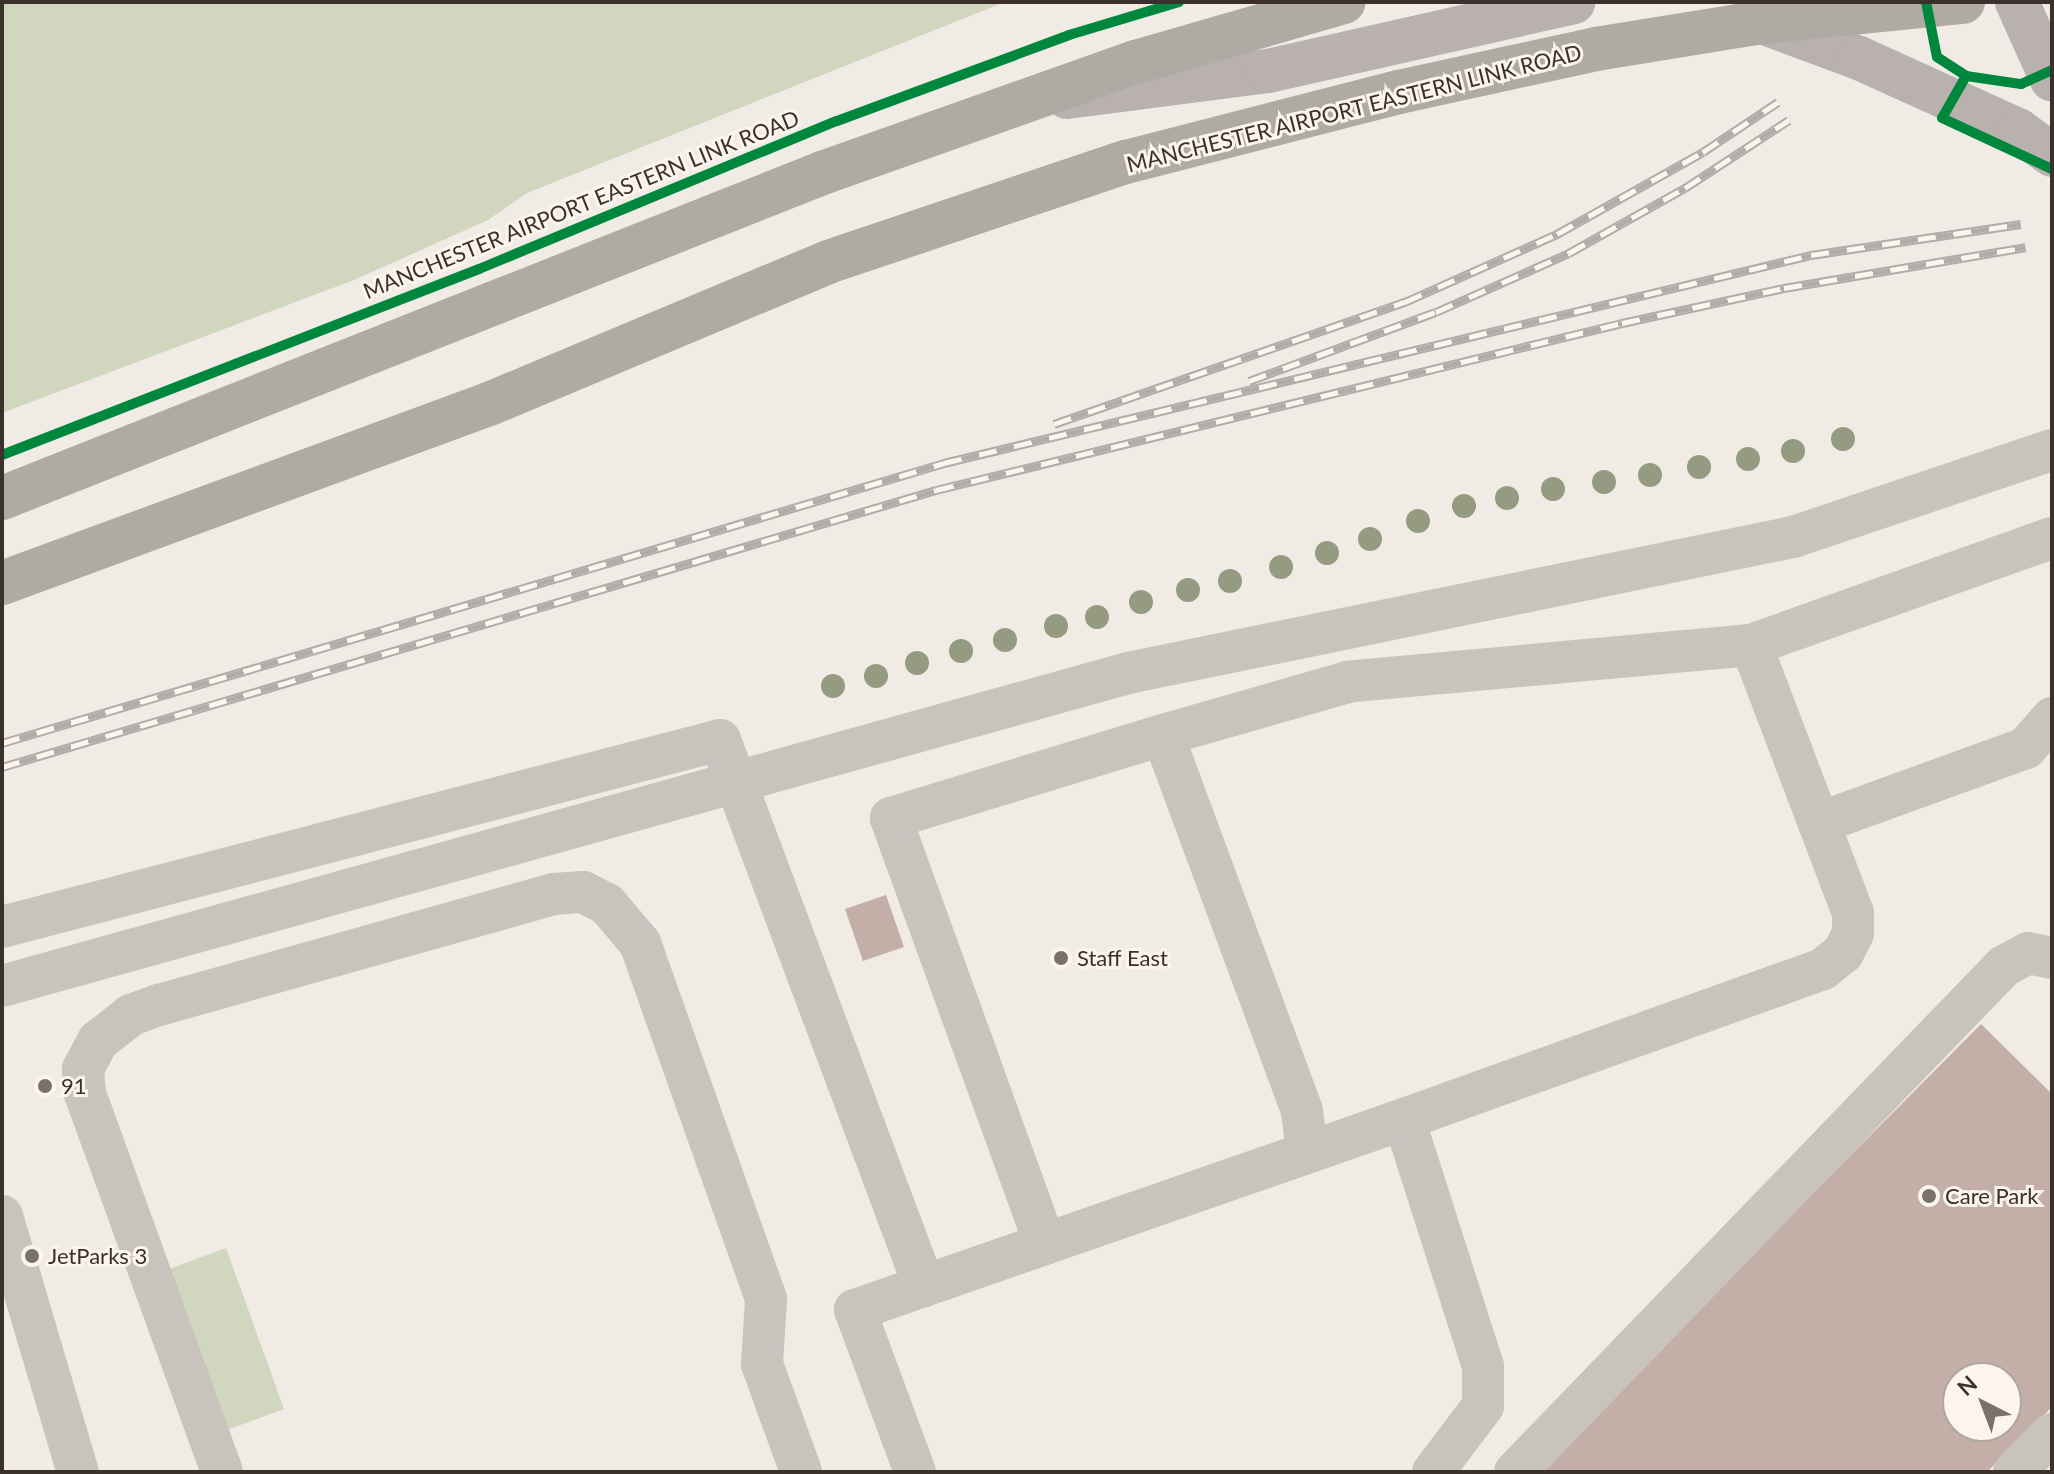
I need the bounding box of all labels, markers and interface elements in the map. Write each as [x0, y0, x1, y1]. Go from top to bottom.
street label: MANCHESTER AIRPORT EASTERN LINK ROAD [1123, 38, 1585, 178]
street label: MANCHESTER AIRPORT EASTERN LINK ROAD [359, 104, 803, 304]
place label: Staff East [1077, 945, 1168, 971]
marker: Staff East [1052, 949, 1070, 967]
place label: 91 [61, 1073, 87, 1099]
marker: 91 [36, 1077, 54, 1095]
place label: Care Park [1945, 1183, 2038, 1209]
marker: Care Park [1920, 1187, 1938, 1205]
place label: JetParks 3 [48, 1243, 147, 1269]
marker: JetParks 3 [23, 1247, 41, 1265]
north arrow [1942, 1362, 2022, 1442]
text: N [1952, 1370, 1982, 1401]

